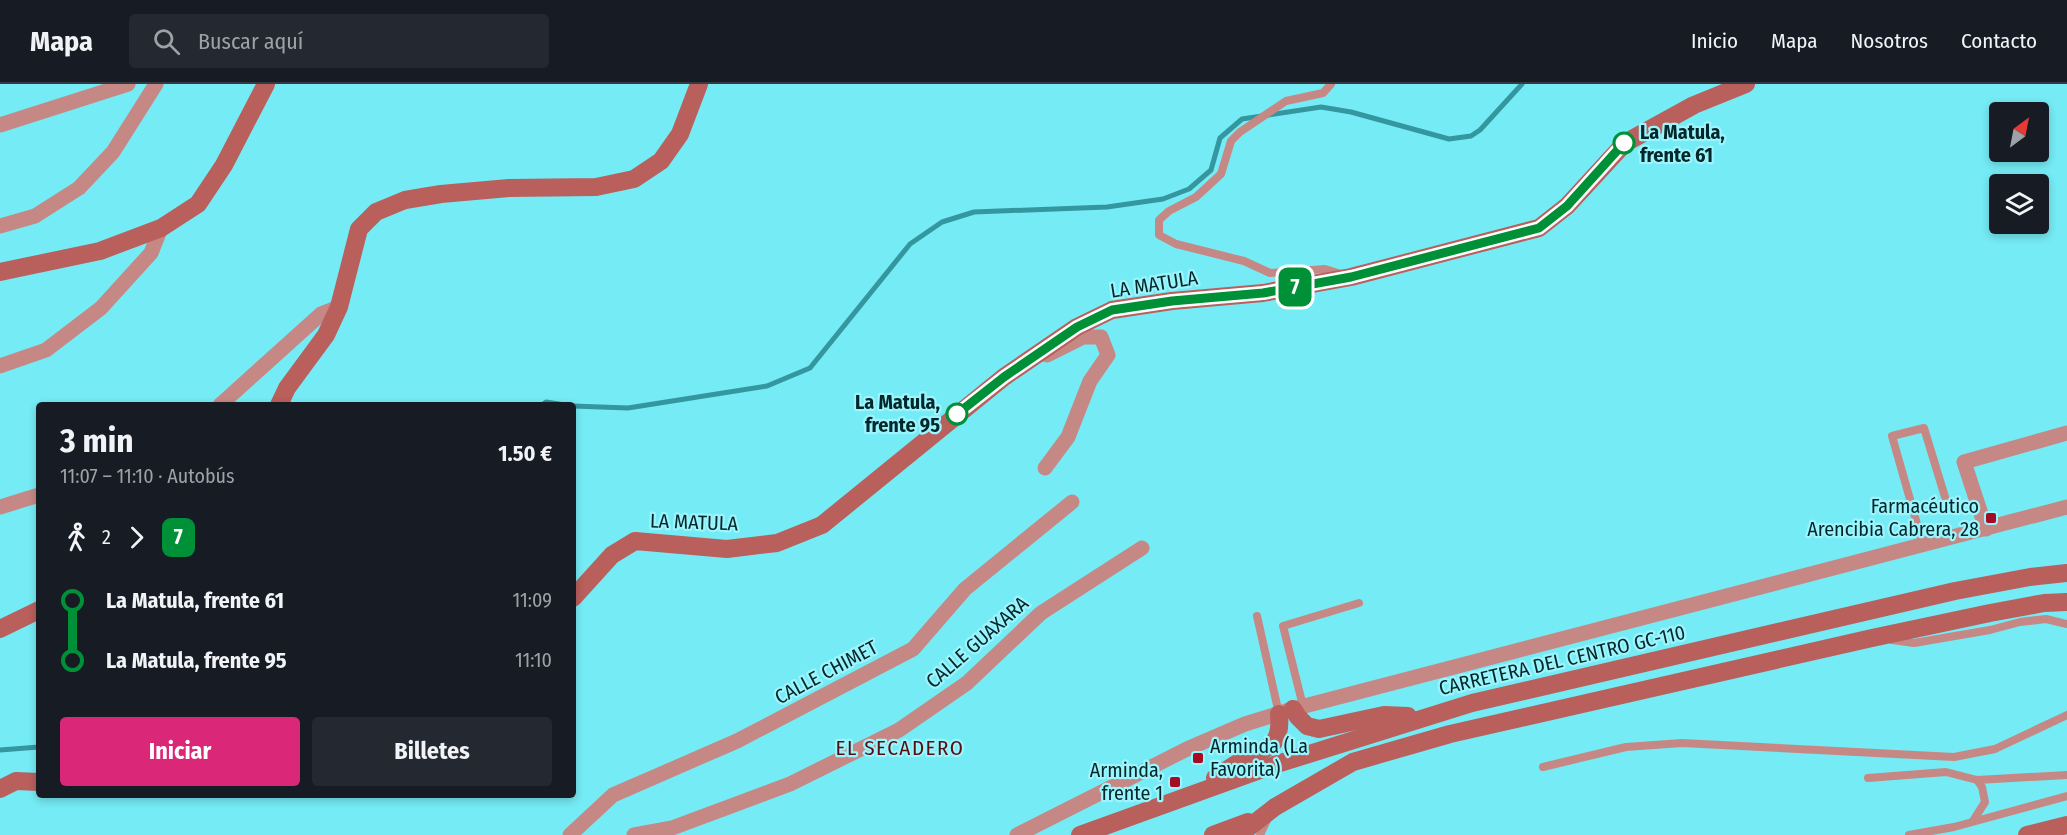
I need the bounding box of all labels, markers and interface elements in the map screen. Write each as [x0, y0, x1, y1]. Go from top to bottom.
search box [129, 14, 549, 68]
text: Mapa [30, 25, 93, 58]
icon: search [150, 25, 183, 58]
text: Buscar aquí [198, 28, 303, 55]
text: Inicio [1691, 28, 1738, 54]
text: Mapa [1771, 28, 1818, 54]
text: Nosotros [1851, 28, 1928, 54]
text: Contacto [1961, 28, 2037, 54]
north arrow [1989, 102, 2049, 162]
map controls [1989, 102, 2049, 234]
place label: La Matula, frente 61 [1640, 120, 1725, 167]
marker: La Matula, frente 61 [1613, 132, 1635, 154]
button: layers [1989, 174, 2049, 234]
street label: LA MATULA [1109, 265, 1200, 303]
line badge: 7 [1276, 268, 1314, 306]
text: 7 [1291, 274, 1299, 300]
place label: La Matula, frente 95 [855, 390, 940, 437]
marker: La Matula, frente 95 [946, 403, 968, 425]
text: 3 min [60, 421, 134, 461]
text: 1.50 € [498, 440, 552, 467]
text: 11:07 – 11:10 · Autobús [60, 464, 235, 488]
place label: Farmacéutico Arencibia Cabrera, 28 [1807, 494, 1979, 541]
street label: LA MATULA [649, 508, 739, 536]
marker: Farmacéutico Arencibia Cabrera, 28 [1984, 511, 1998, 525]
icon: walk [60, 521, 93, 554]
icon: forward [120, 521, 153, 554]
text: 7 [174, 524, 183, 550]
text: 2 [102, 525, 111, 549]
text: La Matula, frente 61 [106, 587, 284, 614]
text: 11:09 [512, 588, 552, 612]
street label: CALLE GUAXARA [921, 591, 1033, 693]
street label: CARRETERA DEL CENTRO GC-110 [1436, 620, 1688, 700]
street label: CALLE CHIMET [771, 635, 882, 709]
text: La Matula, frente 95 [106, 647, 287, 674]
text: 11:10 [515, 648, 552, 672]
button: Iniciar [60, 717, 300, 786]
button: Billetes [312, 717, 552, 786]
place label: Arminda (La Favorita) [1210, 734, 1308, 781]
district label: EL SECADERO [836, 735, 964, 761]
marker: Arminda (La Favorita) [1191, 751, 1205, 765]
place label: Arminda, frente 1 [1090, 758, 1163, 805]
marker: Arminda, frente 1 [1168, 775, 1182, 789]

